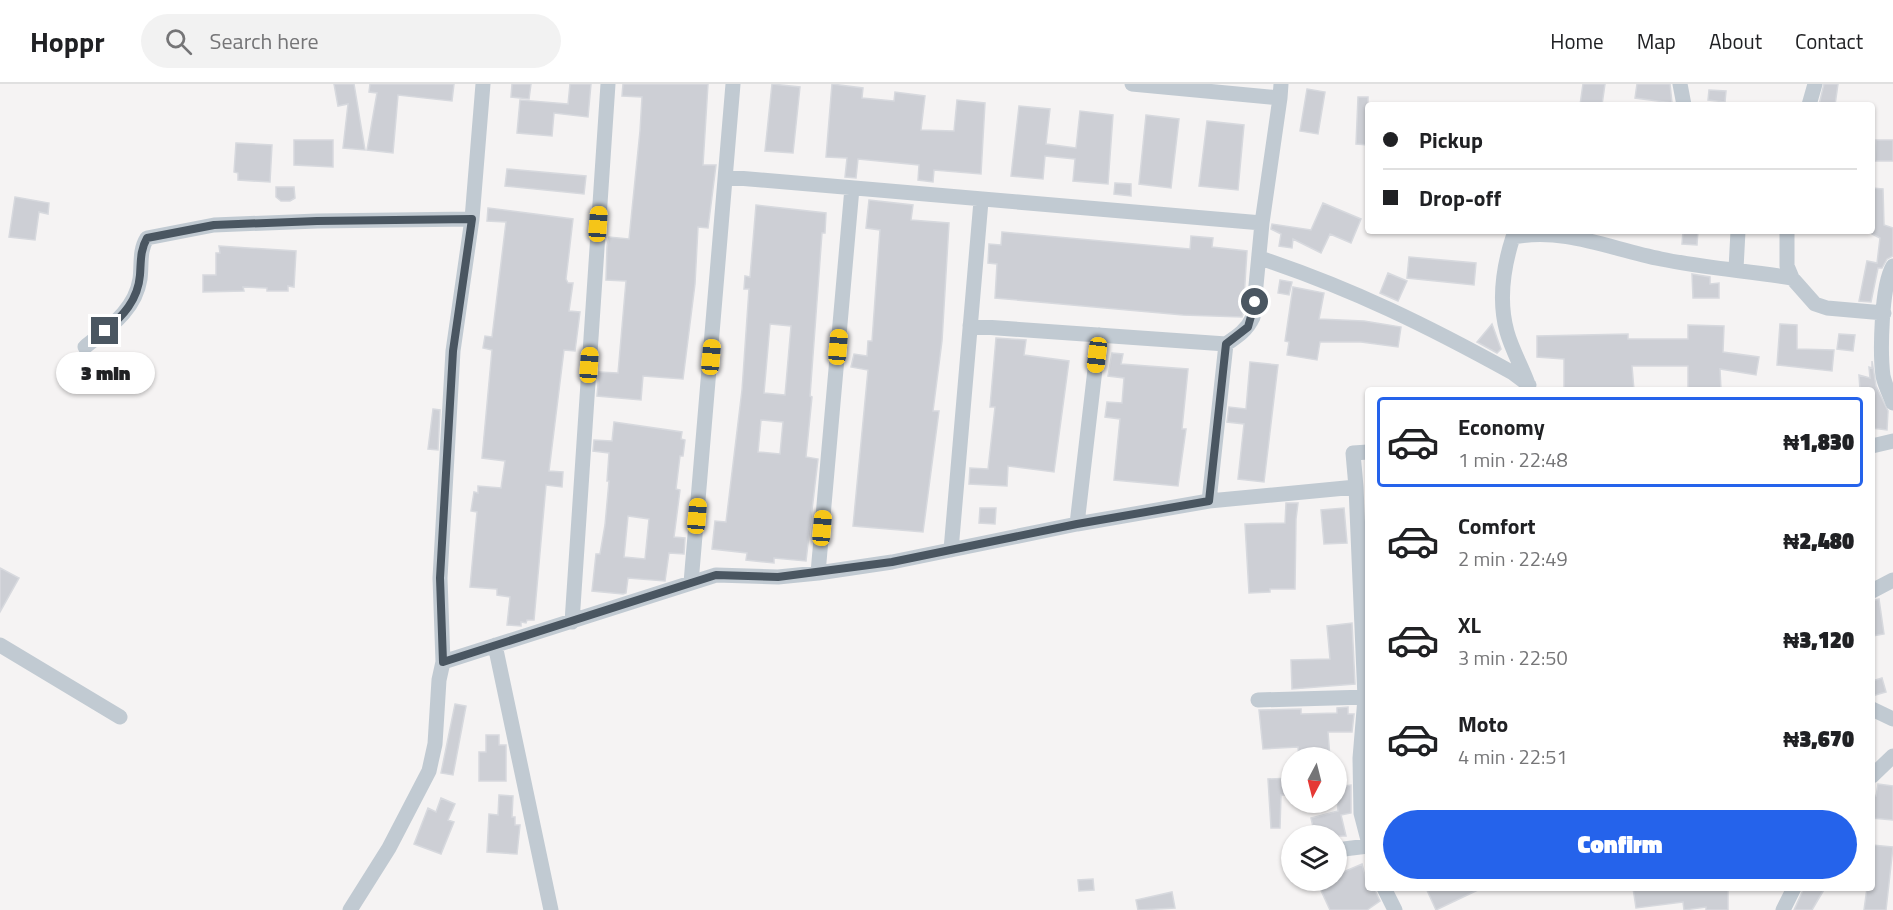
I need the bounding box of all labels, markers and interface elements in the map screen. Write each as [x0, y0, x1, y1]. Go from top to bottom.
search box [141, 14, 561, 68]
text: Hoppr [30, 20, 105, 63]
text: Search here [210, 24, 319, 58]
icon: search [162, 25, 195, 58]
text: Home [1550, 25, 1604, 57]
text: Map [1637, 25, 1676, 57]
text: About [1709, 25, 1762, 57]
text: Contact [1795, 25, 1863, 57]
text: Pickup [1419, 123, 1483, 157]
text: Drop-off [1419, 181, 1501, 215]
car [588, 205, 608, 243]
route start [1241, 288, 1268, 315]
route end [91, 317, 118, 344]
car [827, 328, 849, 366]
car [1086, 336, 1108, 374]
car [700, 338, 722, 376]
car [579, 346, 599, 384]
callout: 3 min [56, 352, 154, 394]
text: 3 min [81, 357, 130, 388]
text: Economy [1458, 410, 1545, 444]
icon: car [1386, 415, 1440, 469]
text: ₦1,830 [1783, 425, 1854, 459]
text: 1 min · 22:48 [1458, 444, 1568, 475]
car [686, 497, 708, 535]
car [811, 509, 833, 547]
text: Comfort [1458, 509, 1536, 543]
icon: car [1386, 514, 1440, 568]
text: ₦2,480 [1783, 524, 1854, 558]
text: 2 min · 22:49 [1458, 543, 1568, 574]
text: XL [1458, 608, 1481, 642]
icon: car [1386, 613, 1440, 667]
text: ₦3,120 [1783, 623, 1854, 657]
text: 3 min · 22:50 [1458, 642, 1568, 673]
text: Moto [1458, 707, 1508, 741]
icon: car [1386, 712, 1440, 766]
text: ₦3,670 [1783, 722, 1854, 756]
text: 4 min · 22:51 [1458, 741, 1568, 772]
north arrow [1281, 747, 1347, 813]
map controls [1281, 747, 1347, 891]
button: Confirm [1383, 810, 1857, 879]
button: layers [1281, 825, 1347, 891]

